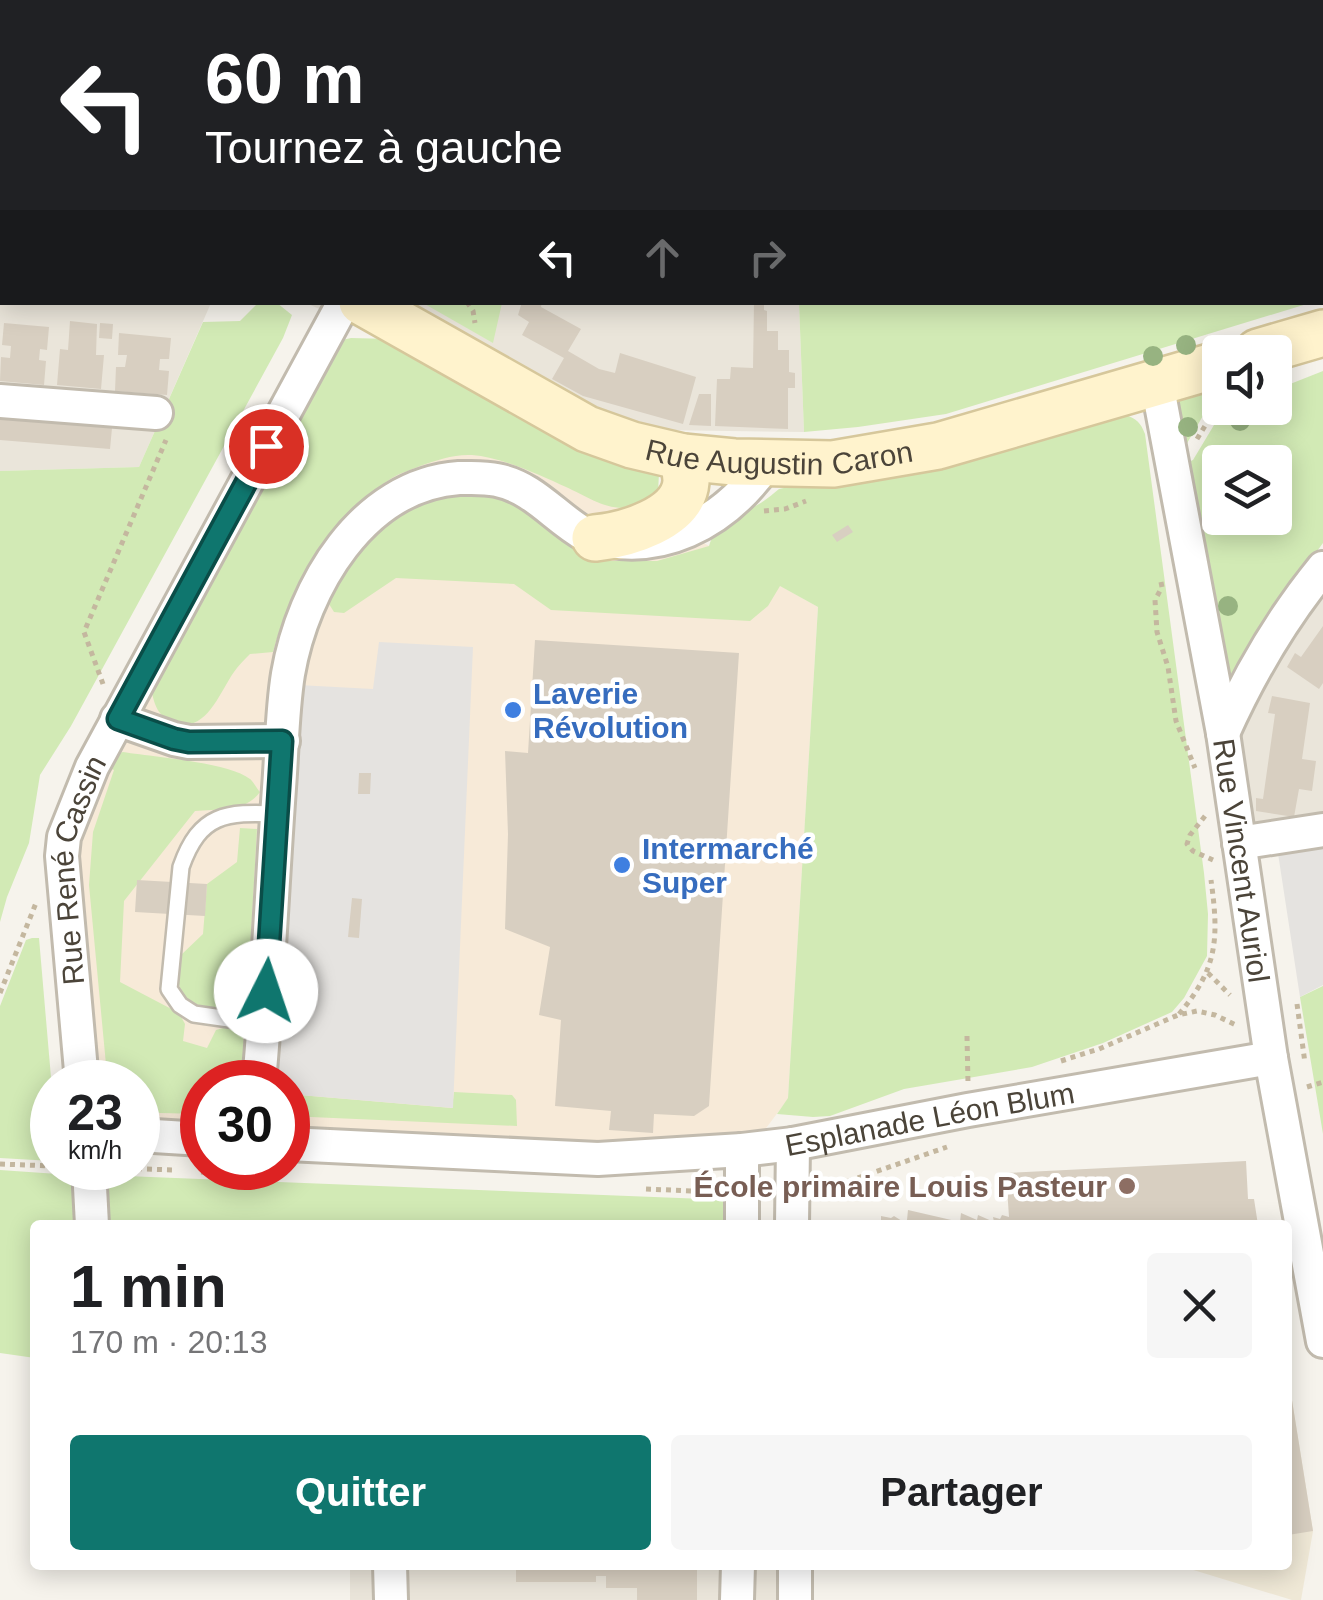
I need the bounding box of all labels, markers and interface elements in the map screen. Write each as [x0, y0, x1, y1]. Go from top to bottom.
icon: left [40, 40, 170, 170]
text: 60 m [205, 40, 365, 118]
text: Tournez à gauche [205, 122, 563, 173]
icon: left [530, 230, 585, 285]
icon: ahead [635, 230, 690, 285]
icon: right [740, 230, 795, 285]
map controls [1202, 335, 1292, 535]
button: sound [1202, 335, 1292, 425]
pin [224, 404, 309, 489]
icon: arrive [239, 419, 294, 474]
street label: Rue Augustin Caron [642, 432, 915, 480]
button: layers [1202, 445, 1292, 535]
place label: Laverie Révolution [533, 677, 688, 744]
marker: Laverie Révolution [502, 699, 524, 721]
street label: Rue Vincent Auriol [1208, 736, 1276, 985]
street label: Rue René Cassin [45, 749, 112, 986]
place label: Intermarché Super [642, 832, 814, 899]
marker: Intermarché Super [611, 854, 633, 876]
position arrow [214, 939, 318, 1043]
speed limit sign: 30 [180, 1060, 310, 1190]
street label: Esplanade Léon Blum [782, 1076, 1077, 1162]
text: 23 [67, 1085, 123, 1141]
text: km/h [68, 1136, 122, 1164]
place label: École primaire Louis Pasteur [694, 1170, 1107, 1203]
marker: École primaire Louis Pasteur [1116, 1175, 1138, 1197]
text: 1 min [70, 1253, 227, 1320]
button: close [1147, 1253, 1252, 1358]
text: 170 m · 20:13 [70, 1324, 267, 1360]
button: Quitter [70, 1435, 651, 1550]
button: Partager [671, 1435, 1252, 1550]

